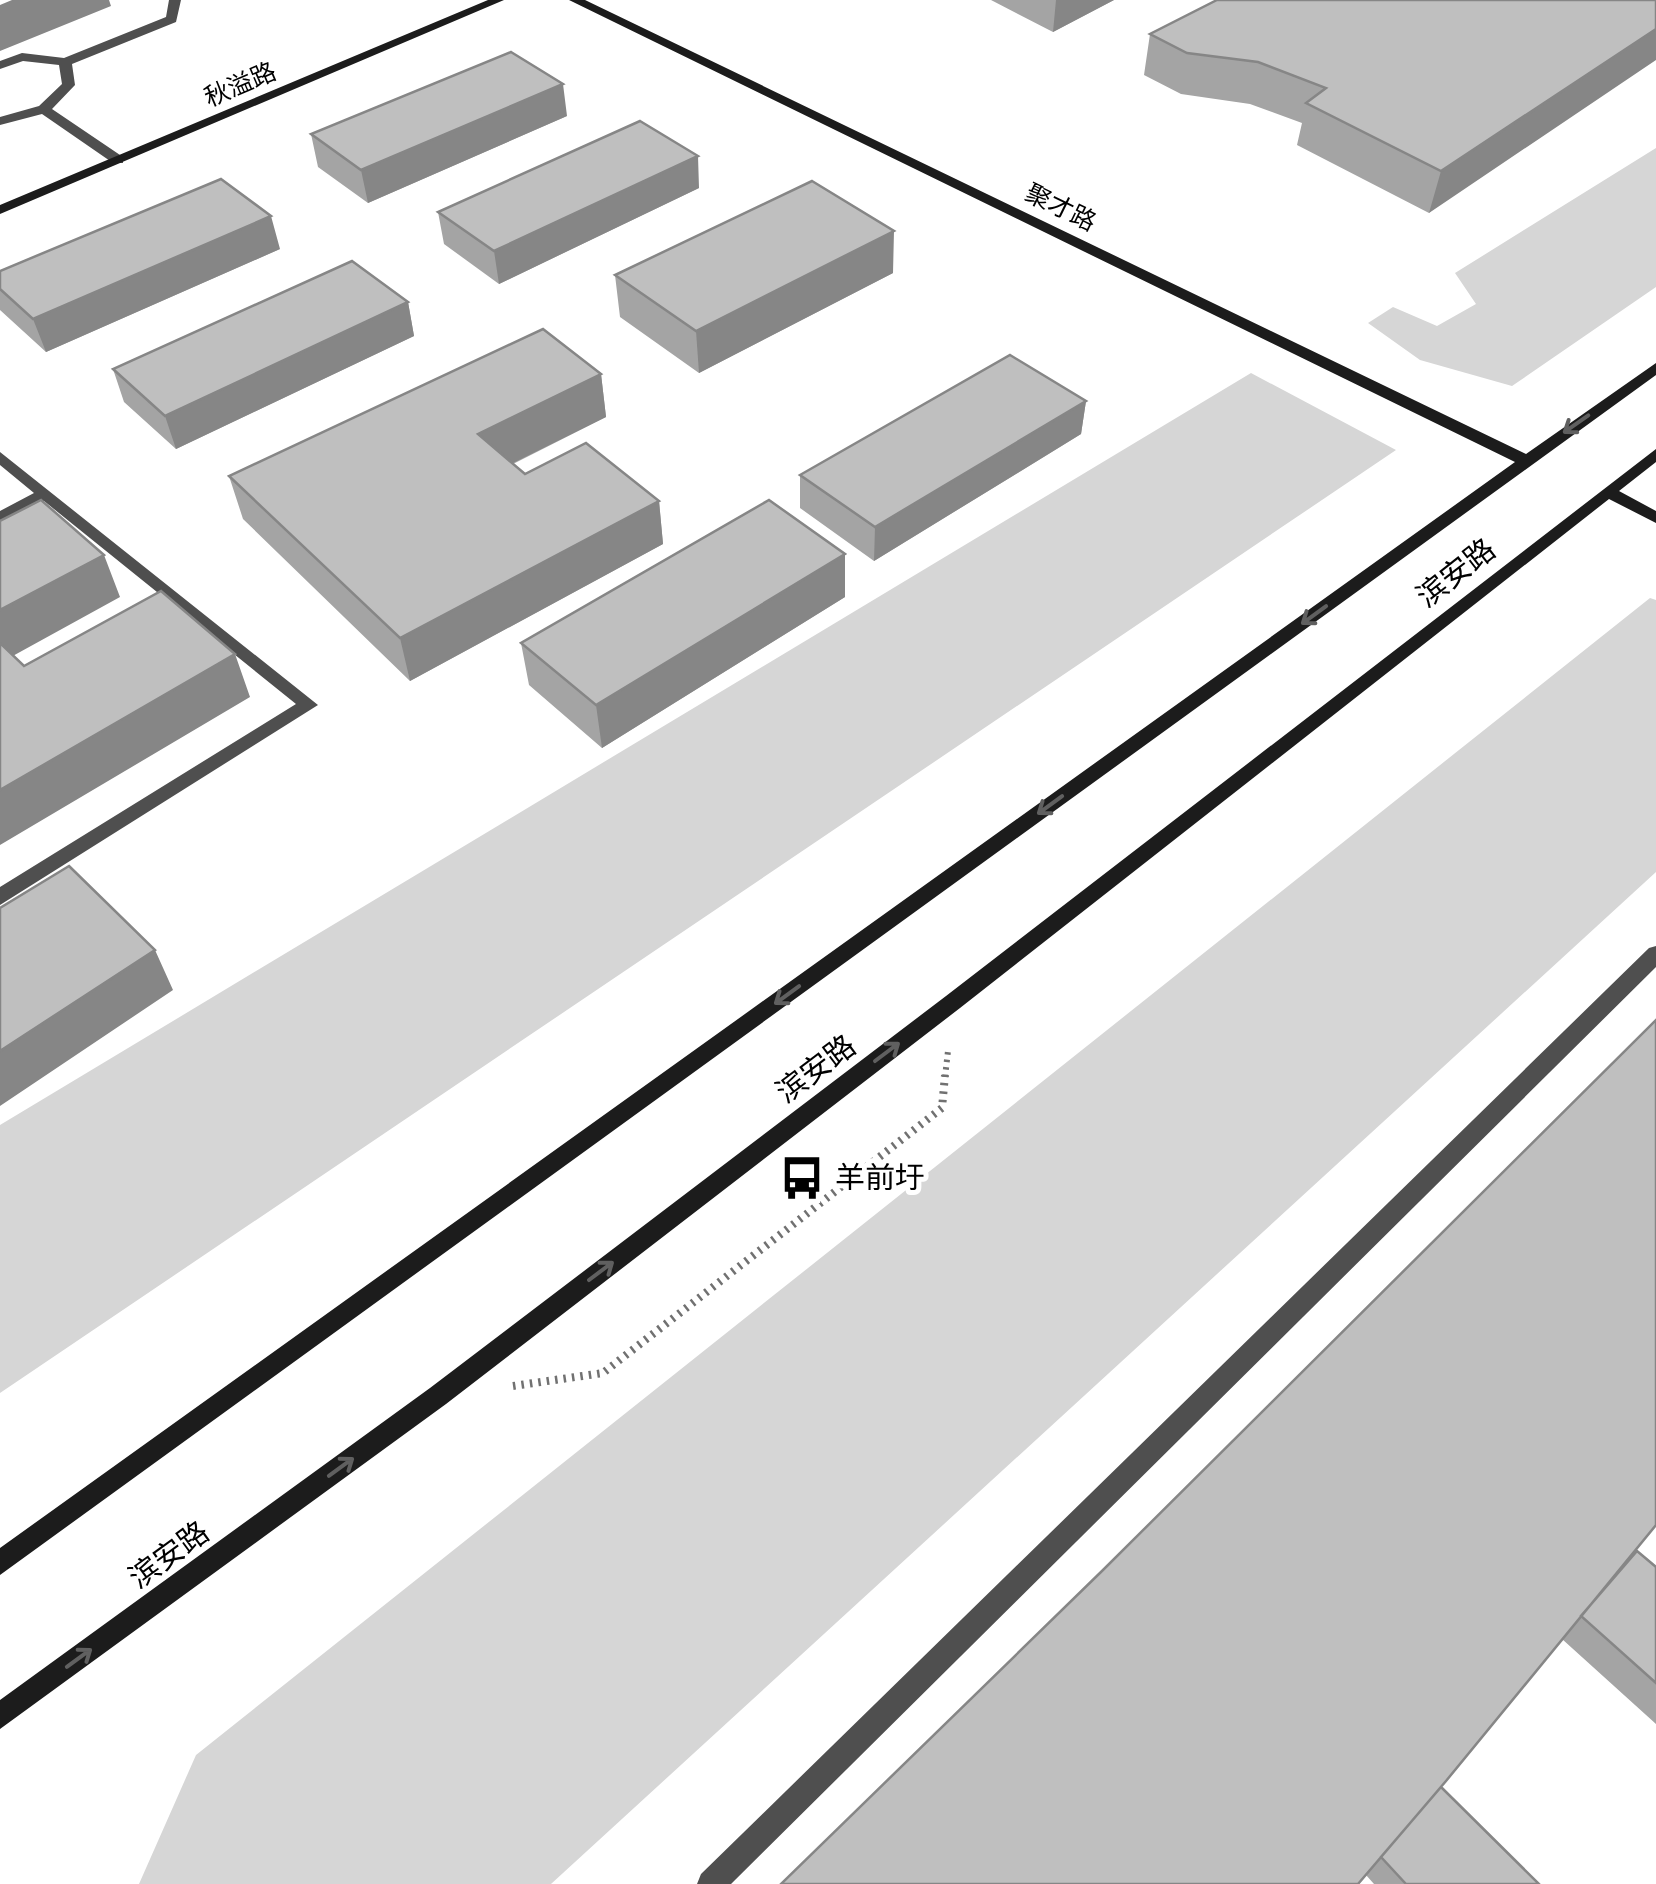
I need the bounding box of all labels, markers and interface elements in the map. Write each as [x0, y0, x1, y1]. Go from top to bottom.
street label: 秋溢路 [200, 56, 280, 112]
street label: 聚才路 [1021, 177, 1101, 237]
one-way arrow [1563, 413, 1591, 434]
street label: 滨安路 [1409, 531, 1502, 614]
one-way arrow [1301, 604, 1328, 625]
one-way arrow [1037, 795, 1064, 816]
one-way arrow [773, 985, 801, 1006]
street label: 滨安路 [769, 1028, 862, 1110]
one-way arrow [873, 1042, 900, 1063]
bus stop icon: 羊前圩 [778, 1154, 826, 1202]
place label: 羊前圩 [835, 1160, 925, 1195]
one-way arrow [587, 1261, 614, 1282]
one-way arrow [327, 1456, 355, 1477]
street label: 滨安路 [122, 1514, 215, 1595]
one-way arrow [65, 1648, 92, 1669]

